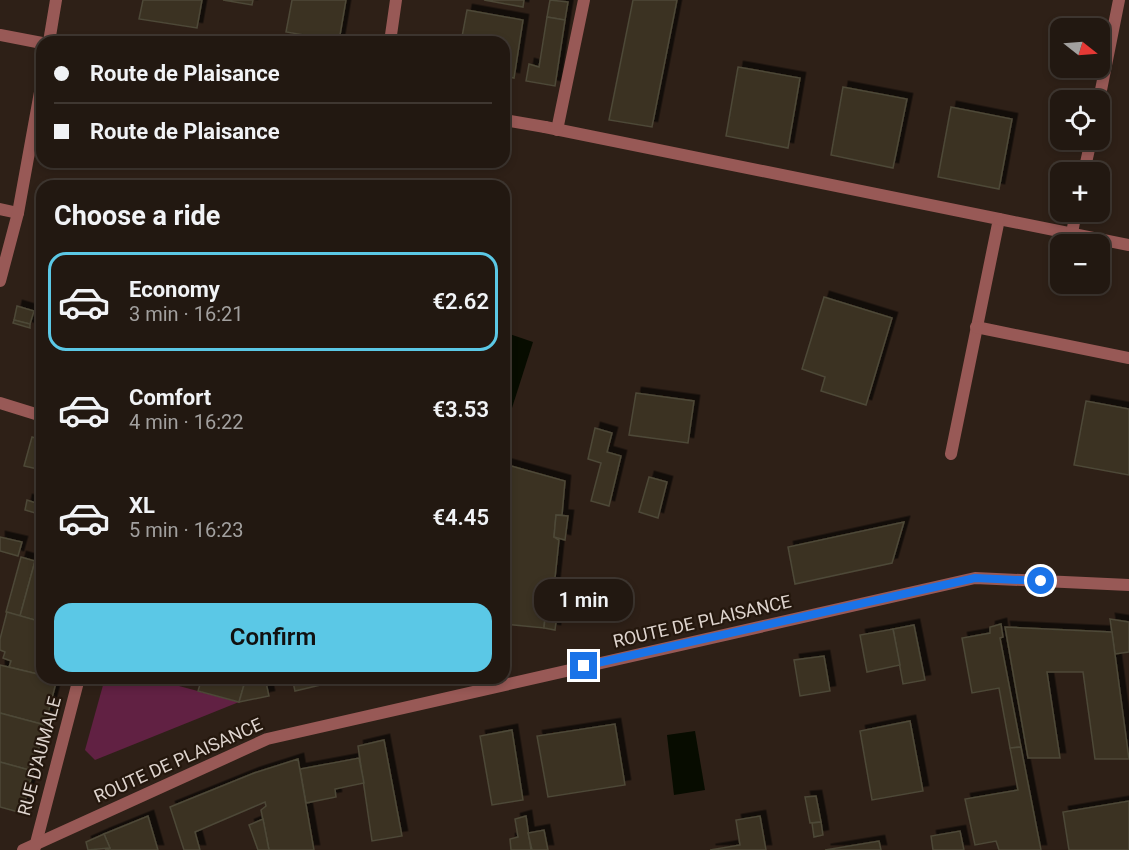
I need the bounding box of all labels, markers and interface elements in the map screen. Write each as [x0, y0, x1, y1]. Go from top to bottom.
north arrow [1050, 18, 1110, 78]
map controls [1050, 18, 1110, 294]
text: Route de Plaisance [90, 61, 280, 86]
button: locate [1050, 90, 1110, 150]
text: Route de Plaisance [90, 119, 280, 144]
button: + [1050, 162, 1110, 222]
text: Choose a ride [54, 200, 220, 232]
button: − [1050, 234, 1110, 294]
icon: car [57, 275, 111, 329]
text: Economy [129, 277, 220, 302]
text: €2.62 [432, 289, 489, 314]
text: 3 min · 16:21 [129, 302, 244, 326]
icon: car [57, 383, 111, 437]
text: Comfort [129, 385, 211, 410]
text: €3.53 [432, 397, 489, 422]
text: 4 min · 16:22 [129, 410, 244, 434]
icon: car [57, 491, 111, 545]
text: XL [129, 493, 155, 518]
text: €4.45 [432, 505, 489, 530]
text: 5 min · 16:23 [129, 518, 244, 542]
route start [1027, 567, 1054, 594]
callout: 1 min [534, 579, 634, 621]
text: 1 min [558, 588, 609, 612]
street label: ROUTE DE PLAISANCE [611, 590, 793, 652]
button: Confirm [54, 603, 492, 672]
route end [570, 652, 597, 679]
street label: RUE D'AUMALE [13, 694, 65, 818]
street label: ROUTE DE PLAISANCE [91, 713, 265, 807]

